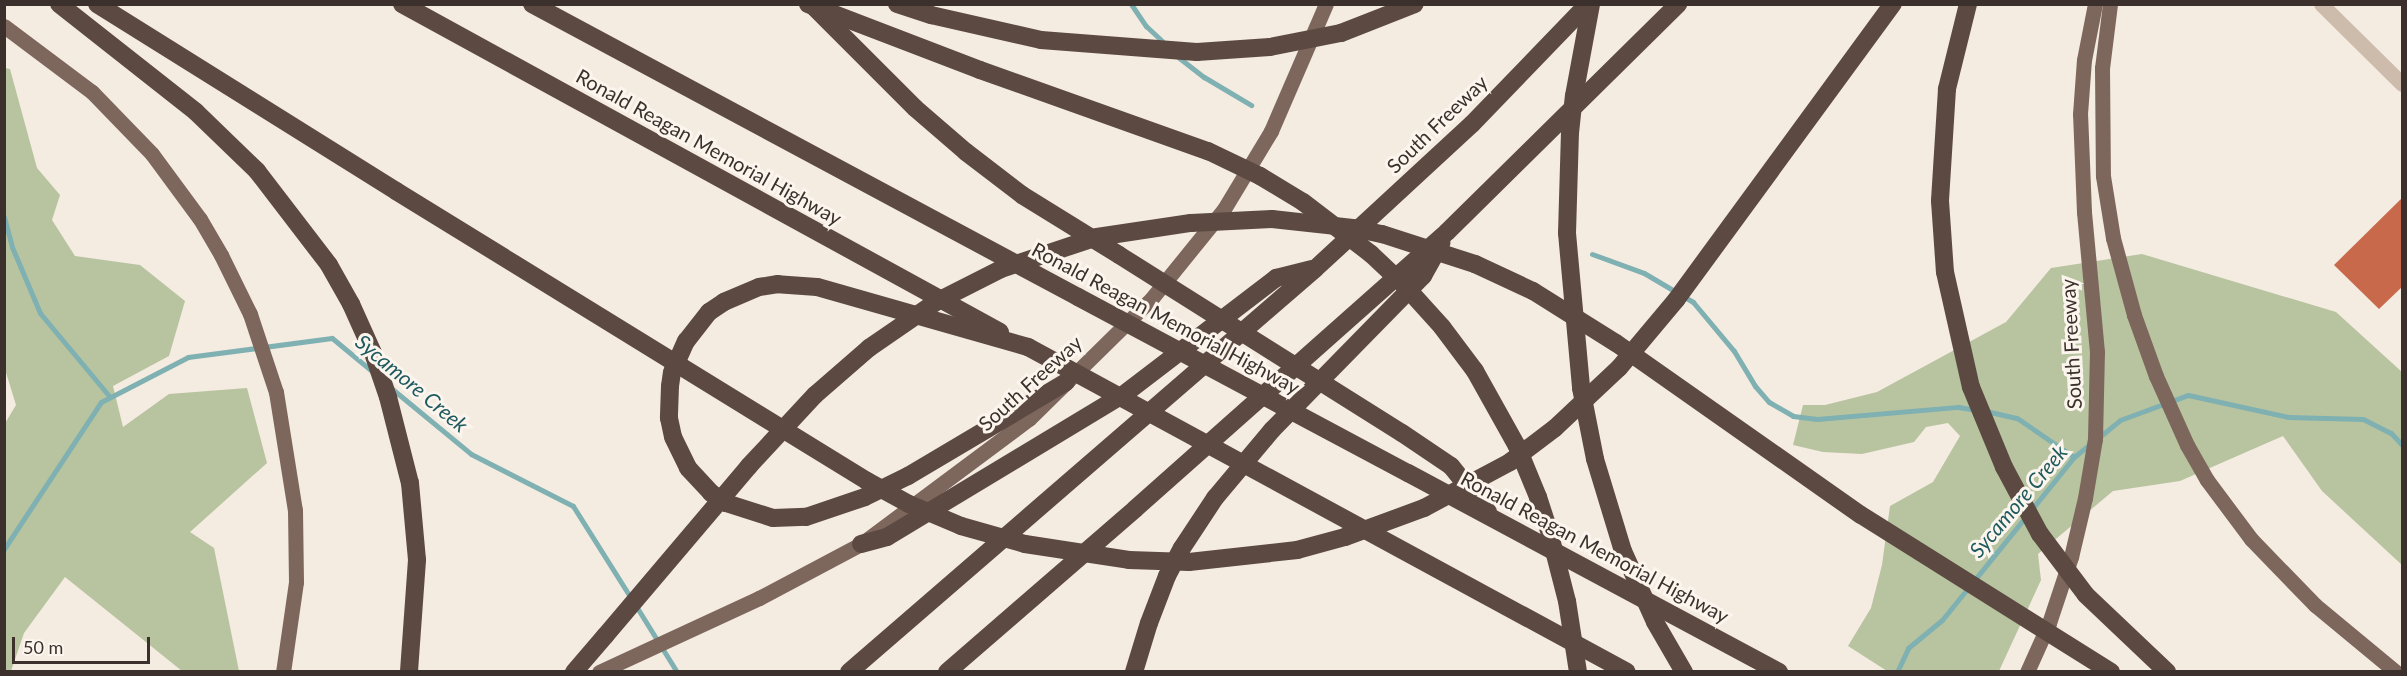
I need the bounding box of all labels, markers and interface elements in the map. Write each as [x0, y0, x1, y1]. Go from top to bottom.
street label: Ronald Reagan Memorial Highway [572, 64, 846, 230]
street label: South Freeway [1382, 70, 1492, 178]
street label: Ronald Reagan Memorial Highway [1028, 237, 1304, 399]
street label: South Freeway [2056, 278, 2086, 410]
water label: Sycamore Creek [351, 329, 473, 437]
street label: South Freeway [973, 330, 1087, 436]
water label: Sycamore Creek [1964, 440, 2072, 562]
street label: Ronald Reagan Memorial Highway [1457, 466, 1733, 628]
scale bar [15, 625, 153, 663]
text: 50 m [23, 636, 63, 658]

